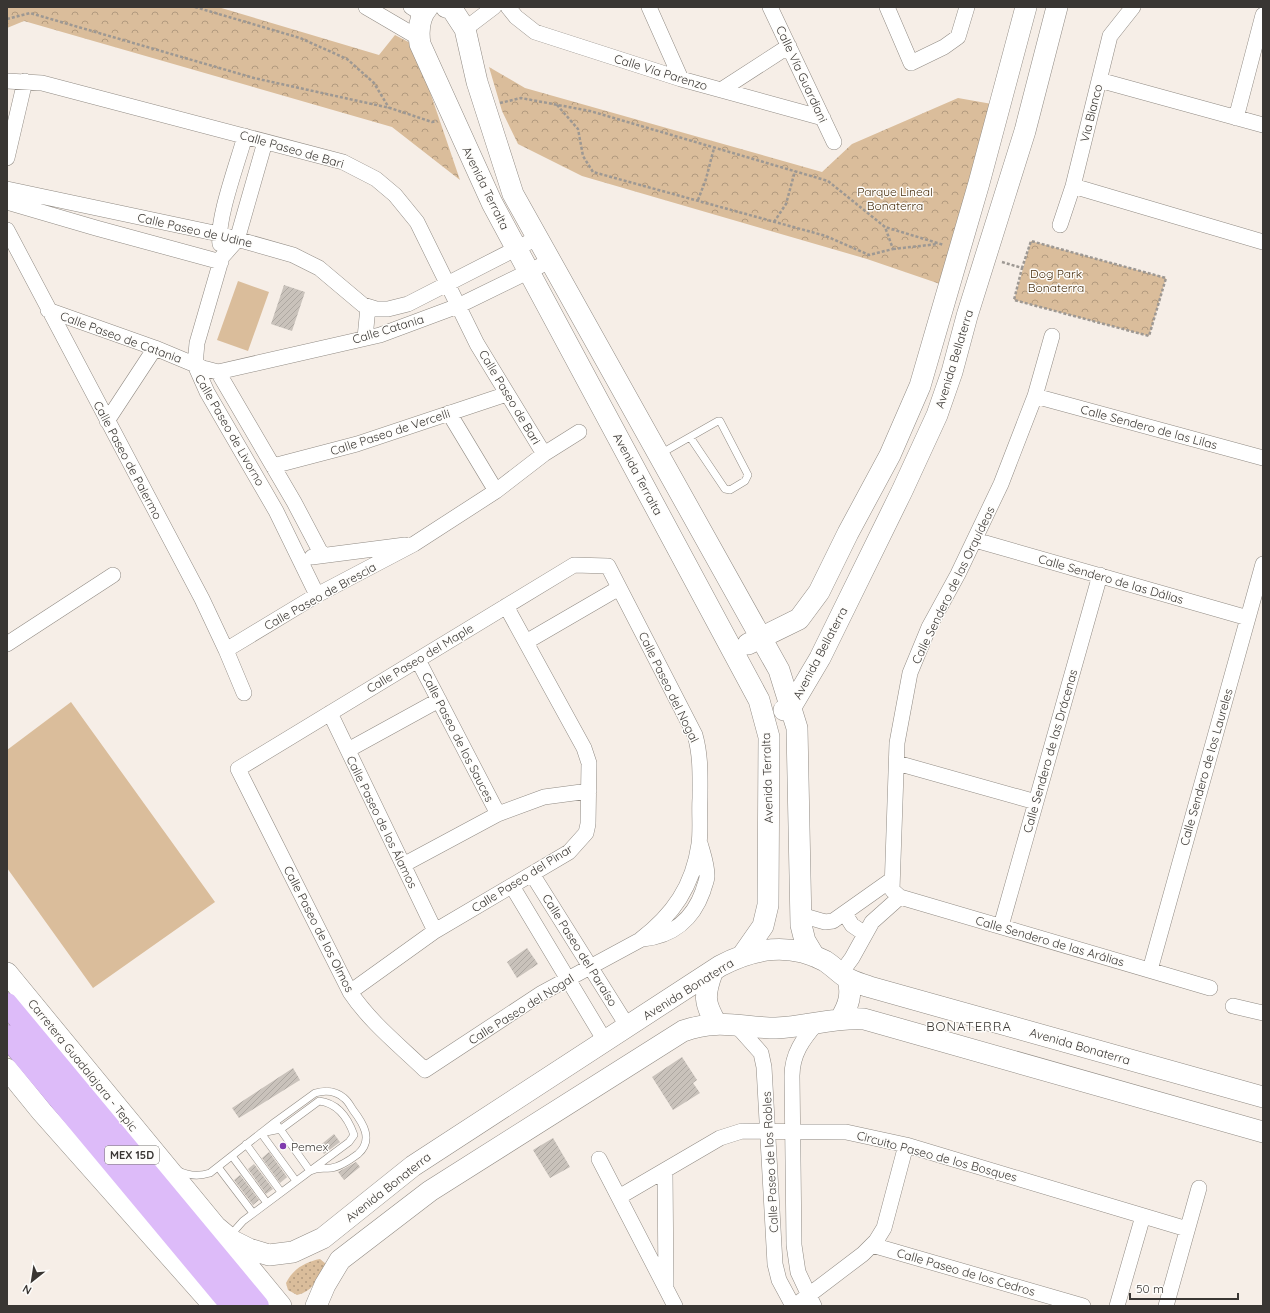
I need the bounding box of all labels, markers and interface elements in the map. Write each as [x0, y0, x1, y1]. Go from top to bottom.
street label: Calle Vía Guardiani [773, 23, 831, 125]
street label: Calle Vía Parenzo [612, 51, 710, 93]
street label: Via Bianco [1077, 82, 1105, 144]
street label: Calle Paseo de Bari [238, 127, 346, 171]
street label: Avenida Terralta [459, 144, 513, 232]
park label: Parque Lineal Bonaterra [857, 184, 933, 213]
street label: Calle Paseo de Udine [136, 209, 254, 251]
park label: Dog Park Bonaterra [1028, 266, 1084, 295]
street label: Calle Paseo de Catania [58, 308, 184, 366]
street label: Avenida Bellaterra [932, 308, 976, 410]
street label: Calle Catania [351, 311, 425, 347]
street label: Calle Paseo de Bari [476, 347, 544, 447]
street label: Calle Paseo de Livorno [192, 371, 268, 489]
street label: Calle Paseo de Palermo [90, 398, 166, 522]
street label: Calle Sendero de las Lilas [1079, 402, 1219, 453]
street label: Calle Paseo de Vercelli [328, 406, 452, 458]
street label: Avenida Terralta [610, 430, 666, 518]
street label: Calle Sendero de las Orquídeas [908, 503, 998, 666]
street label: Calle Sendero de las Dálias [1037, 551, 1186, 607]
street label: Calle Paseo de Brescia [261, 559, 379, 633]
street label: Avenida Bellaterra [789, 604, 851, 702]
street label: Calle Paseo del Maple [364, 620, 476, 696]
street label: Calle Paseo del Nogal [636, 629, 702, 745]
street label: Calle Sendero de las Drácenas [1019, 667, 1081, 835]
street label: Calle Paseo de los Sauces [419, 670, 497, 805]
street label: Calle Sendero de los Laureles [1176, 686, 1236, 847]
street label: Avenida Terralta [758, 732, 776, 824]
street label: Calle Paseo de los Álamos [343, 753, 421, 891]
street label: Calle Paseo del Pinar [469, 841, 576, 915]
street label: Calle Paseo de los Olmos [281, 863, 358, 995]
street label: Calle Paseo del Paraíso [539, 891, 621, 1009]
street label: Calle Sendero de las Arálias [974, 913, 1126, 970]
street label: Avenida Bonaterra [640, 955, 736, 1023]
street label: Calle Paseo del Nogal [466, 970, 576, 1048]
street label: Carretera Guadalajara - Tepic [25, 996, 141, 1134]
district label: BONATERRA [926, 1018, 1012, 1034]
street label: Avenida Bonaterra [1028, 1024, 1132, 1068]
street label: Calle Paseo de los Robles [759, 1091, 781, 1233]
street label: Circuito Paseo de los Bosques [855, 1127, 1019, 1185]
place label: Pemex [291, 1139, 328, 1154]
marker: Pemex [278, 1141, 288, 1151]
road number: MEX 15D [105, 1146, 159, 1164]
street label: Avenida Bonaterra [342, 1149, 434, 1225]
street label: Calle Paseo de los Cedros [895, 1245, 1037, 1299]
north arrow [12, 1261, 52, 1301]
scale bar [1130, 1275, 1238, 1301]
text: 50 m [1136, 1281, 1164, 1296]
text: N [20, 1282, 34, 1298]

